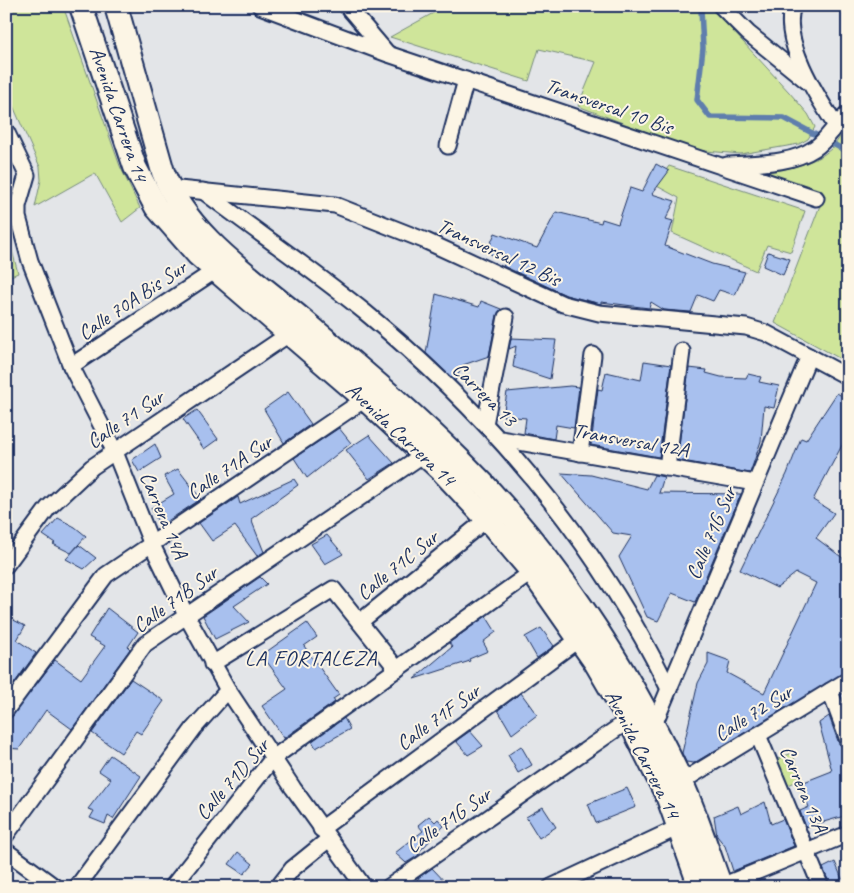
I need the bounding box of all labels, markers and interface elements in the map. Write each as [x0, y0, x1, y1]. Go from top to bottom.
street label: Avenida Carrera 14 [84, 43, 155, 187]
street label: Transversal 10 Bis [542, 72, 678, 141]
street label: Transversal 12 Bis [433, 212, 566, 293]
street label: Calle 70A Bis Sur [73, 253, 192, 346]
street label: Carrera 13 [447, 356, 524, 433]
street label: Avenida Carrera 14 [341, 377, 463, 493]
street label: Calle 71 Sur [82, 382, 170, 454]
street label: Transversal 12A [571, 417, 692, 463]
street label: Calle 71A Sur [181, 428, 279, 505]
street label: Carrera 14A [134, 468, 194, 564]
street label: Calle 71G Sur [680, 481, 743, 583]
street label: Calle 71C Sur [351, 523, 445, 606]
street label: Calle 71B Sur [127, 558, 224, 638]
district label: LA FORTALEZA [245, 644, 377, 672]
street label: Calle 71F Sur [391, 677, 487, 756]
street label: Calle 72 Sur [709, 678, 799, 747]
street label: Avenida Carrera 14 [599, 685, 688, 825]
street label: Calle 71D Sur [189, 731, 276, 825]
street label: Carrera 13A [774, 742, 834, 838]
street label: Calle 71G Sur [400, 780, 498, 859]

